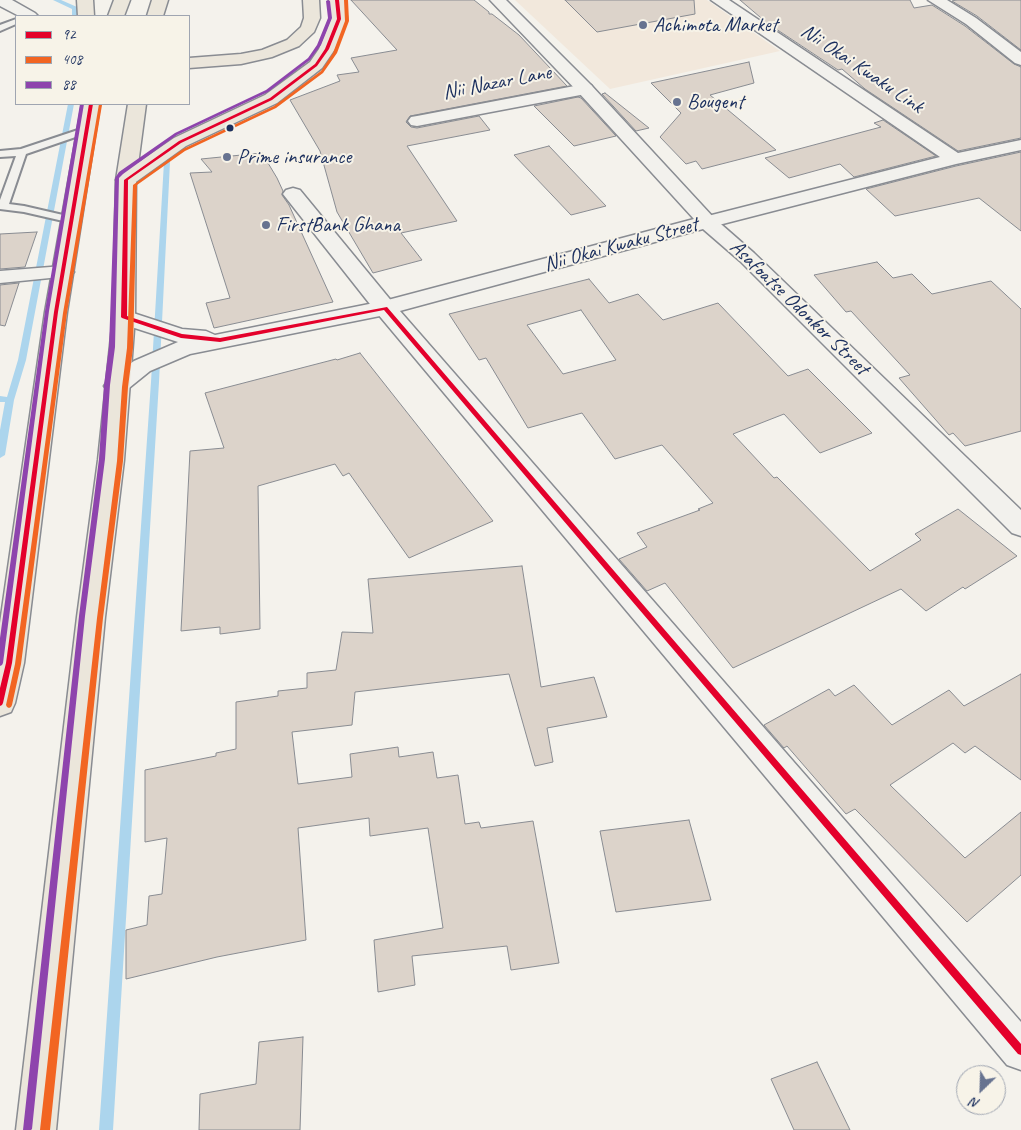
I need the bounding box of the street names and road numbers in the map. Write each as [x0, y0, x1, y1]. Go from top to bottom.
street label: Nii Okai Kwaku Link [796, 19, 928, 119]
street label: Nii Nazar Lane [441, 60, 553, 106]
street label: Nii Okai Kwaku Street [541, 212, 701, 278]
street label: Asafoatse Odonkor Street [724, 235, 874, 381]

